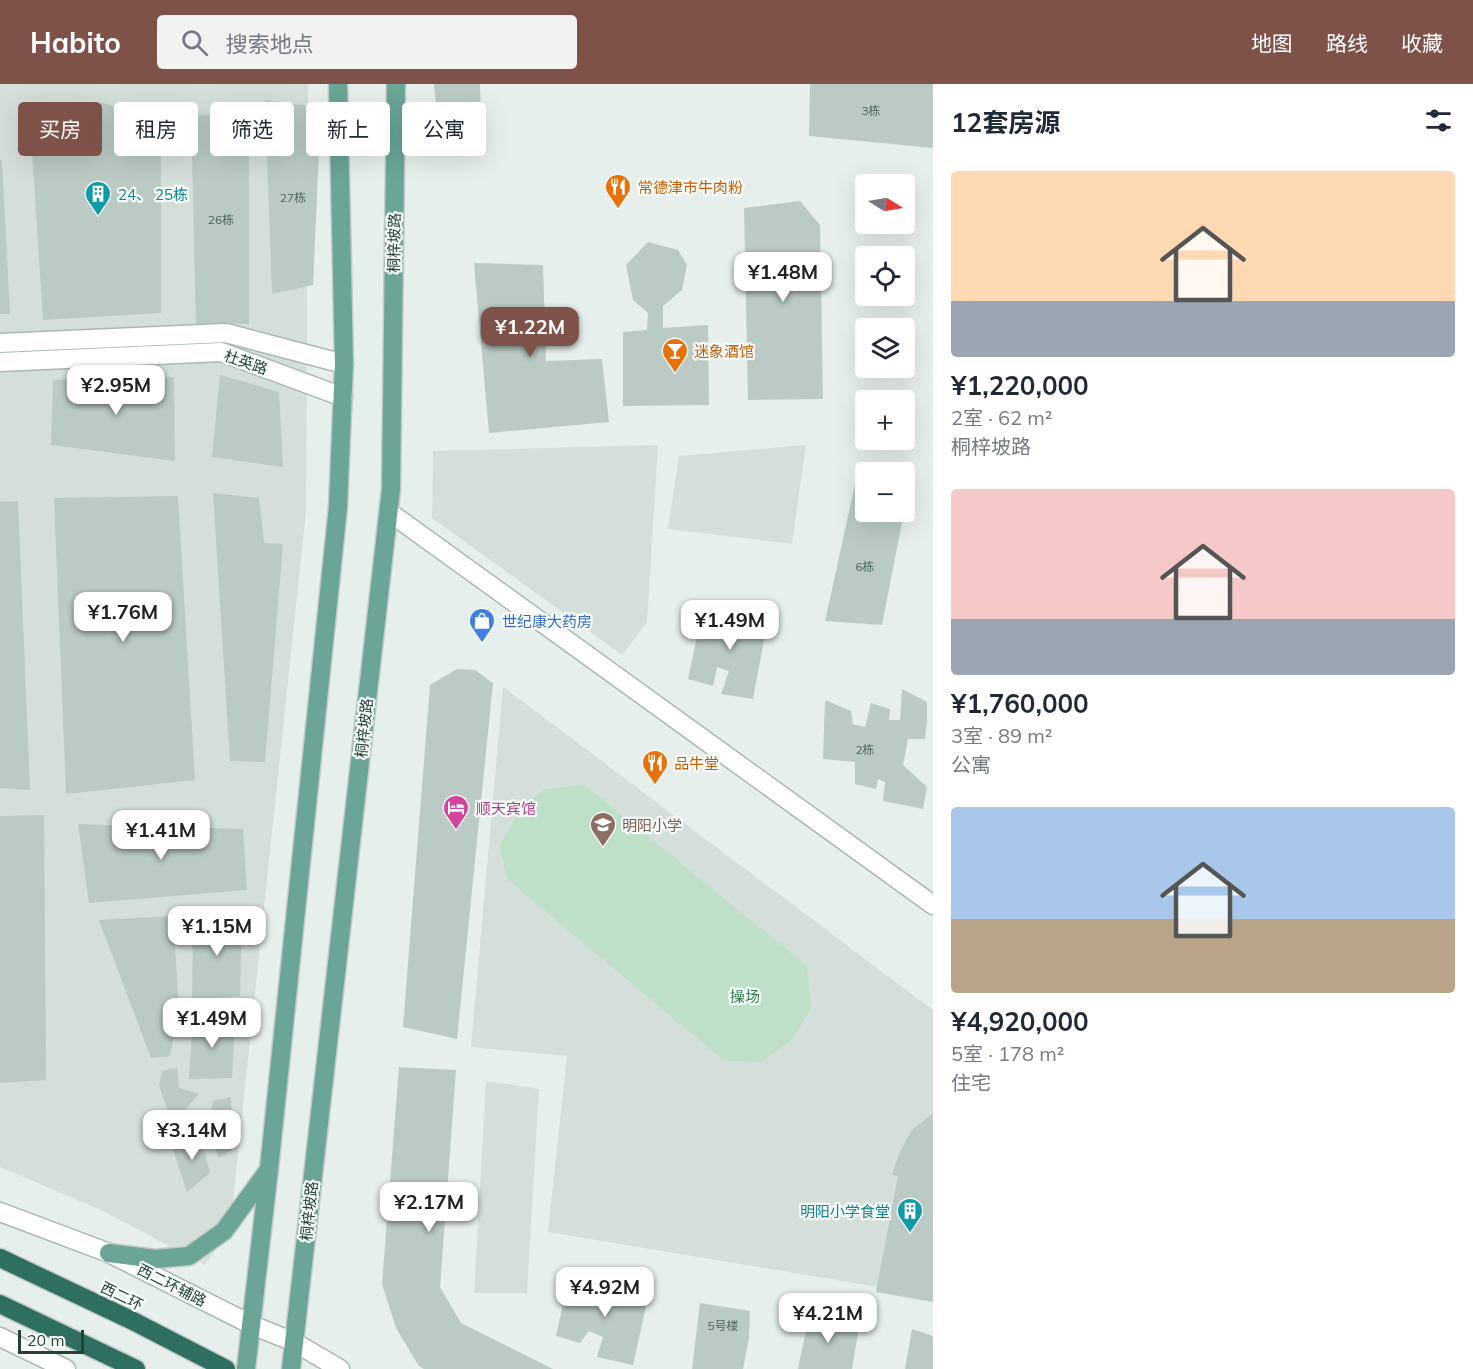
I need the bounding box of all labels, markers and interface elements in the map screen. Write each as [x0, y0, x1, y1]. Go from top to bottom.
search box [157, 15, 577, 69]
text: Habito [30, 25, 121, 60]
icon: search [178, 26, 211, 59]
text: 搜索地点 [226, 30, 314, 58]
text: 地图 [1251, 30, 1293, 56]
text: 路线 [1326, 30, 1368, 56]
text: 收藏 [1401, 30, 1443, 56]
chip: 买房 [18, 102, 102, 156]
chip: 租房 [114, 102, 198, 156]
chip: 筛选 [210, 102, 294, 156]
chip: 新上 [306, 102, 390, 156]
chip: 公寓 [402, 102, 486, 156]
house number: 3栋 [861, 103, 881, 118]
icon: filters [1422, 104, 1455, 137]
text: 12套房源 [951, 106, 1060, 139]
restaurant icon: 常德津市牛肉粉 [603, 172, 633, 210]
north arrow [855, 174, 915, 234]
map controls [855, 174, 915, 522]
place label: 常德津市牛肉粉 [638, 178, 743, 197]
building icon: 24、 25栋 [83, 179, 113, 217]
place label: 24、 25栋 [118, 185, 188, 204]
house number: 27栋 [280, 190, 306, 205]
icon: home [1149, 210, 1257, 318]
house number: 26栋 [208, 212, 234, 227]
street label: 桐梓坡路 [384, 213, 404, 273]
button: locate [855, 246, 915, 306]
pin: ¥1.48M [734, 252, 832, 303]
text: ¥1.48M [748, 259, 818, 284]
pin: ¥1.22M [481, 307, 579, 358]
text: ¥1.22M [495, 314, 565, 339]
button: layers [855, 318, 915, 378]
bar icon: 迷象酒馆 [660, 336, 690, 374]
place label: 迷象酒馆 [694, 342, 754, 361]
street label: 杜英路 [222, 346, 270, 378]
pin: ¥2.95M [67, 365, 165, 416]
text: ¥1,220,000 [951, 369, 1089, 402]
text: ¥2.95M [81, 372, 151, 397]
button: + [855, 390, 915, 450]
text: 2室 · 62 m² [951, 405, 1052, 430]
text: 桐梓坡路 [951, 434, 1031, 459]
button: − [855, 462, 915, 522]
icon: home [1149, 528, 1257, 636]
house number: 6栋 [855, 559, 875, 574]
pin: ¥1.76M [74, 592, 172, 643]
text: ¥1.76M [88, 599, 158, 624]
pin: ¥1.49M [681, 600, 779, 651]
shop icon: 世纪康大药房 [467, 606, 497, 644]
text: ¥1.49M [695, 607, 765, 632]
place label: 世纪康大药房 [502, 612, 592, 631]
text: ¥1,760,000 [951, 687, 1089, 720]
street label: 桐梓坡路 [351, 697, 377, 759]
text: 3室 · 89 m² [951, 723, 1052, 748]
house number: 2栋 [855, 742, 875, 757]
restaurant icon: 品牛堂 [640, 748, 670, 786]
text: 公寓 [951, 752, 991, 777]
place label: 品牛堂 [674, 754, 719, 773]
hotel icon: 顺天宾馆 [441, 793, 471, 831]
place label: 顺天宾馆 [476, 799, 536, 818]
pin: ¥1.41M [112, 810, 210, 861]
school or university icon: 明阳小学 [588, 810, 618, 848]
place label: 明阳小学 [622, 816, 682, 835]
text: ¥1.41M [126, 817, 196, 842]
icon: home [1149, 846, 1257, 954]
pin: ¥1.15M [168, 906, 266, 957]
text: ¥1.15M [182, 913, 252, 938]
park label: 操场 [730, 987, 760, 1006]
pin: ¥1.49M [163, 998, 261, 1049]
text: ¥1.49M [177, 1005, 247, 1030]
text: ¥4,920,000 [951, 1005, 1089, 1038]
text: 5室 · 178 m² [951, 1041, 1064, 1066]
text: 住宅 [951, 1070, 991, 1095]
pin: ¥3.14M [143, 1110, 241, 1161]
text: ¥3.14M [157, 1117, 227, 1142]
street label: 桐梓坡路 [296, 1180, 322, 1242]
pin: ¥2.17M [380, 1182, 478, 1233]
text: ¥2.17M [394, 1189, 464, 1214]
building icon: 明阳小学食堂 [895, 1196, 925, 1234]
place label: 明阳小学食堂 [800, 1202, 890, 1221]
street label: 西二环辅路 [134, 1260, 210, 1310]
pin: ¥4.92M [556, 1267, 654, 1318]
text: ¥4.92M [570, 1274, 640, 1299]
street label: 西二环 [98, 1278, 146, 1314]
pin: ¥4.21M [779, 1293, 877, 1344]
text: ¥4.21M [793, 1300, 863, 1325]
house number: 5号楼 [707, 1318, 739, 1333]
scale bar [18, 1327, 84, 1354]
text: 20 m [27, 1330, 64, 1350]

